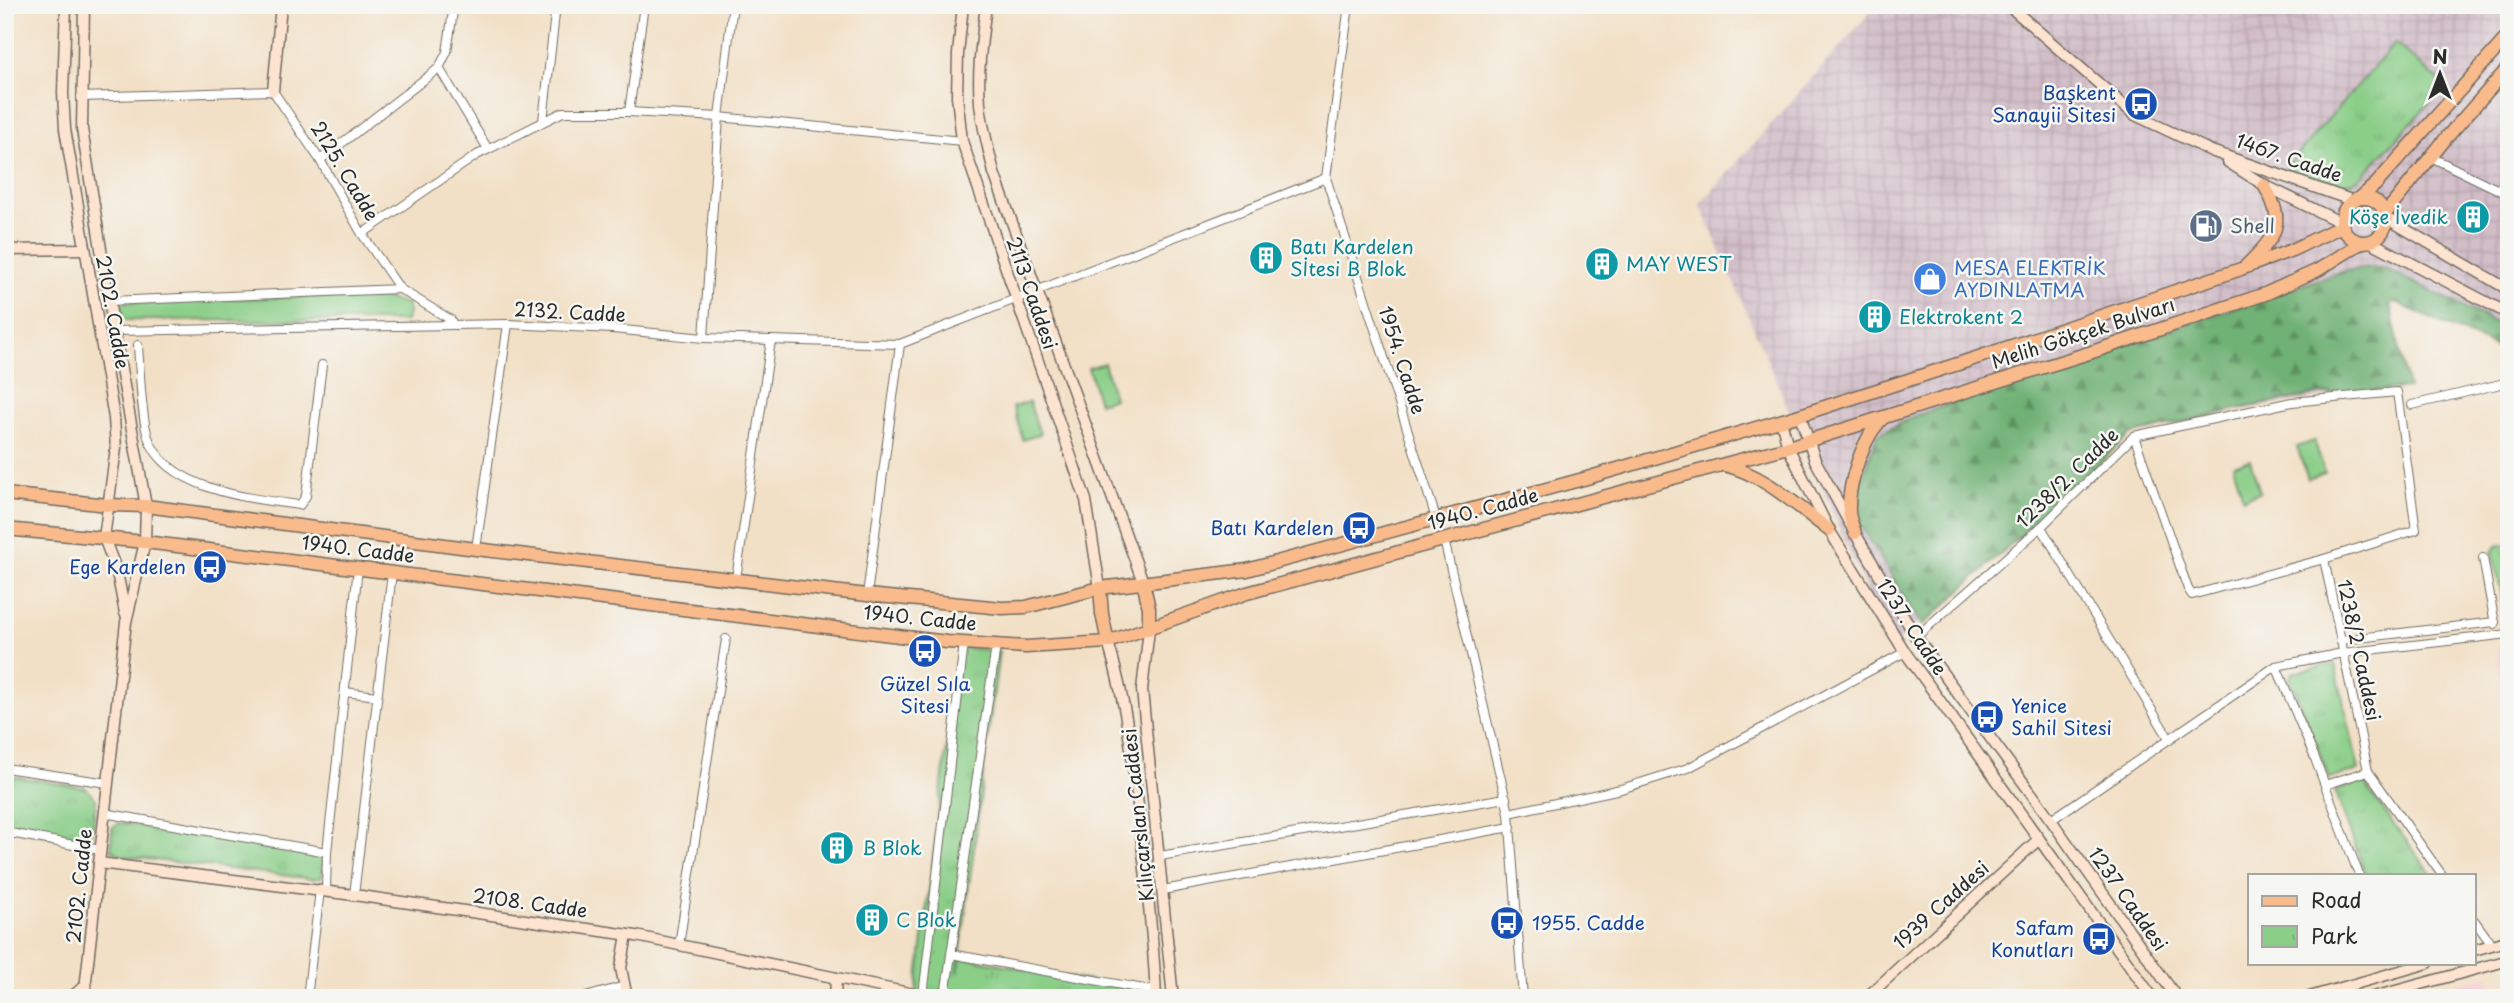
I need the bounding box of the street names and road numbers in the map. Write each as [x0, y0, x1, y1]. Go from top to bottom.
street label: 2125. Cadde [305, 115, 387, 226]
street label: 1467. Cadde [2232, 126, 2346, 188]
street label: 2113 Caddesi [1001, 233, 1065, 353]
street label: 2102. Cadde [90, 253, 138, 371]
street label: Melih Gökçek Bulvarı [1987, 289, 2178, 375]
street label: 2132. Cadde [514, 294, 627, 328]
street label: 1954. Cadde [1372, 302, 1434, 417]
street label: 1238/2. Cadde [2008, 421, 2124, 534]
street label: 1940. Cadde [1424, 480, 1541, 536]
street label: 1940. Cadde [300, 527, 416, 569]
street label: 1237. Cadde [1871, 573, 1955, 680]
street label: 1238/2 Caddesi [2331, 576, 2389, 723]
street label: 1940. Cadde [862, 597, 978, 637]
street label: Kılıçarslan Caddesi [1114, 727, 1160, 903]
street label: 2102. Cadde [58, 827, 98, 945]
street label: 1237 Caddesi [2083, 841, 2175, 956]
street label: 1939 Caddesi [1886, 854, 1994, 955]
street label: 2108. Cadde [471, 880, 589, 924]

